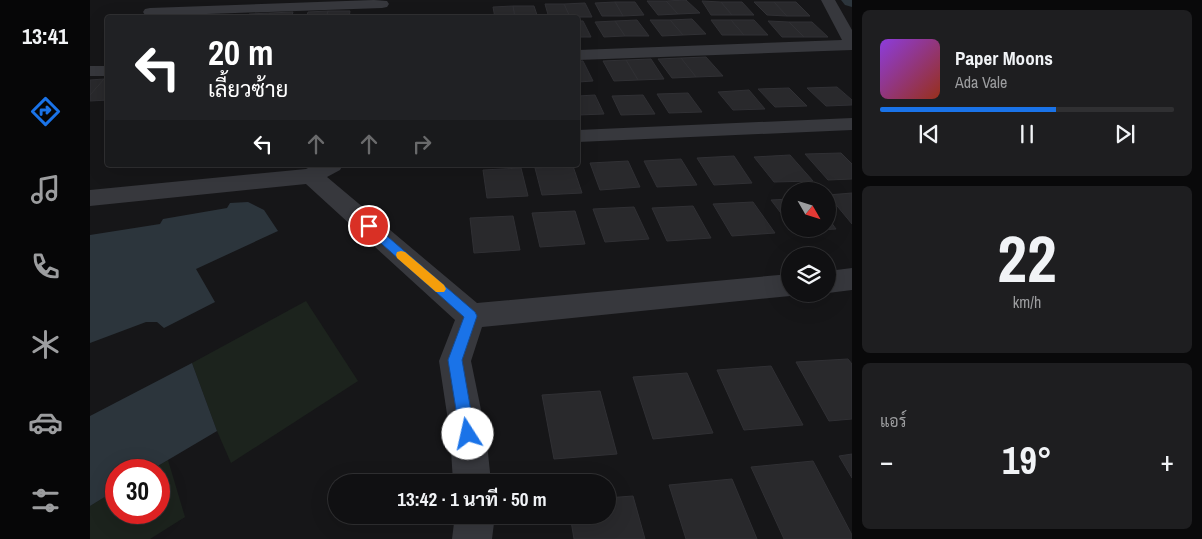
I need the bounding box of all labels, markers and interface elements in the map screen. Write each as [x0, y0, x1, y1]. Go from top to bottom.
text: 13:41 [22, 21, 68, 51]
text: 20 m [208, 29, 273, 76]
icon: left [125, 35, 190, 100]
text: Paper Moons [955, 45, 1053, 71]
text: Ada Vale [955, 71, 1007, 93]
text: เลี้ยวซ้าย [208, 74, 288, 104]
icon: directions [28, 94, 63, 129]
icon: previous [915, 120, 943, 148]
icon: pause [1013, 120, 1041, 148]
icon: next [1111, 120, 1139, 148]
icon: left [249, 130, 277, 158]
icon: ahead [302, 130, 330, 158]
icon: ahead [355, 130, 383, 158]
icon: right [408, 130, 436, 158]
icon: music [28, 172, 63, 207]
north arrow [781, 182, 836, 238]
map controls [781, 182, 836, 302]
pin [348, 205, 390, 247]
icon: arrive [355, 212, 383, 240]
text: 22 [997, 215, 1057, 302]
button: layers [781, 247, 836, 302]
icon: phone [28, 249, 63, 284]
text: km/h [1013, 291, 1041, 313]
icon: climate [28, 327, 63, 362]
icon: car [28, 405, 63, 440]
position arrow [441, 407, 493, 459]
text: แอร์ [880, 410, 906, 432]
text: 19° [1002, 435, 1052, 486]
text: − [880, 442, 893, 480]
text: + [1161, 442, 1174, 480]
speed limit sign: 30 [105, 459, 170, 524]
icon: filters [28, 483, 63, 518]
text: 13:42 · 1 นาที · 50 m [397, 486, 547, 512]

